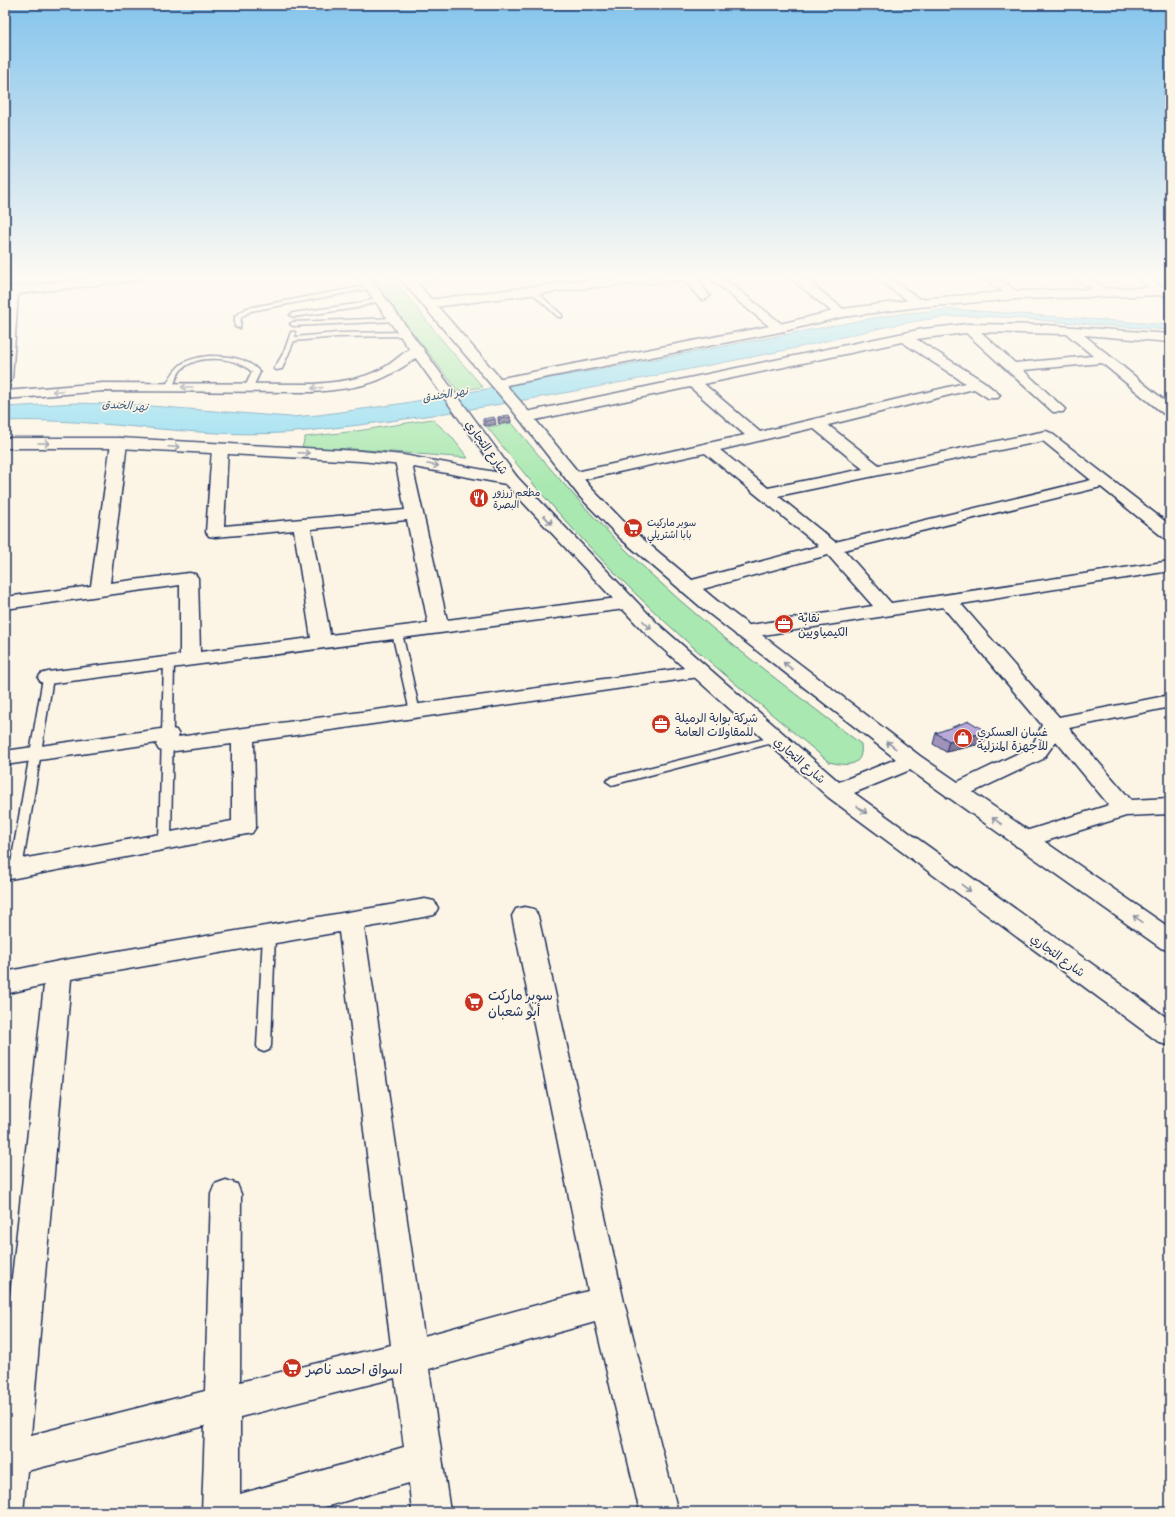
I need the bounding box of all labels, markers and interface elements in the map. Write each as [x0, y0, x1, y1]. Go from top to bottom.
one-way arrow [181, 383, 194, 391]
water label: نهر الخندق [421, 383, 470, 405]
one-way arrow [311, 384, 324, 391]
one-way arrow [52, 387, 65, 394]
water label: نهر الخندق [102, 396, 150, 414]
street label: شارع التجاري [461, 416, 513, 478]
one-way arrow [37, 439, 50, 447]
one-way arrow [167, 443, 180, 450]
one-way arrow [297, 449, 310, 457]
one-way arrow [426, 461, 439, 469]
place label: مطعم زرزور البصرة [492, 486, 540, 511]
restaurant icon: مطعم زرزور البصرة [468, 487, 490, 509]
one-way arrow [543, 515, 553, 525]
place label: سوبر ماركيت بابا اشتريلي [647, 516, 697, 544]
supermarket icon: سوبر ماركيت بابا اشتريلي [622, 517, 644, 539]
place label: نقابة الكيمياويين [798, 609, 848, 640]
office icon: نقابة الكيمياويين [773, 613, 795, 635]
one-way arrow [642, 620, 652, 630]
one-way arrow [783, 661, 794, 670]
place label: شركة بوابة الرميلة للمقاولات العامة [675, 709, 758, 740]
office icon: شركة بوابة الرميلة للمقاولات العامة [650, 713, 672, 735]
place label: غسان العسكري للآجهزة المنزلية [977, 723, 1048, 754]
shop icon: غسان العسكري للآجهزة المنزلية [952, 727, 974, 749]
street label: شارع التجاري [770, 733, 830, 788]
one-way arrow [885, 741, 896, 750]
one-way arrow [856, 806, 867, 815]
one-way arrow [991, 817, 1002, 825]
one-way arrow [960, 884, 971, 892]
one-way arrow [1133, 915, 1144, 923]
street label: شارع التجاري [1027, 929, 1089, 981]
place label: سوبر ماركت أبو شعبان [488, 985, 553, 1020]
supermarket icon: سوبر ماركت أبو شعبان [463, 991, 485, 1013]
supermarket icon: اسواق احمد ناصر [281, 1357, 303, 1379]
place label: اسواق احمد ناصر [305, 1359, 402, 1378]

